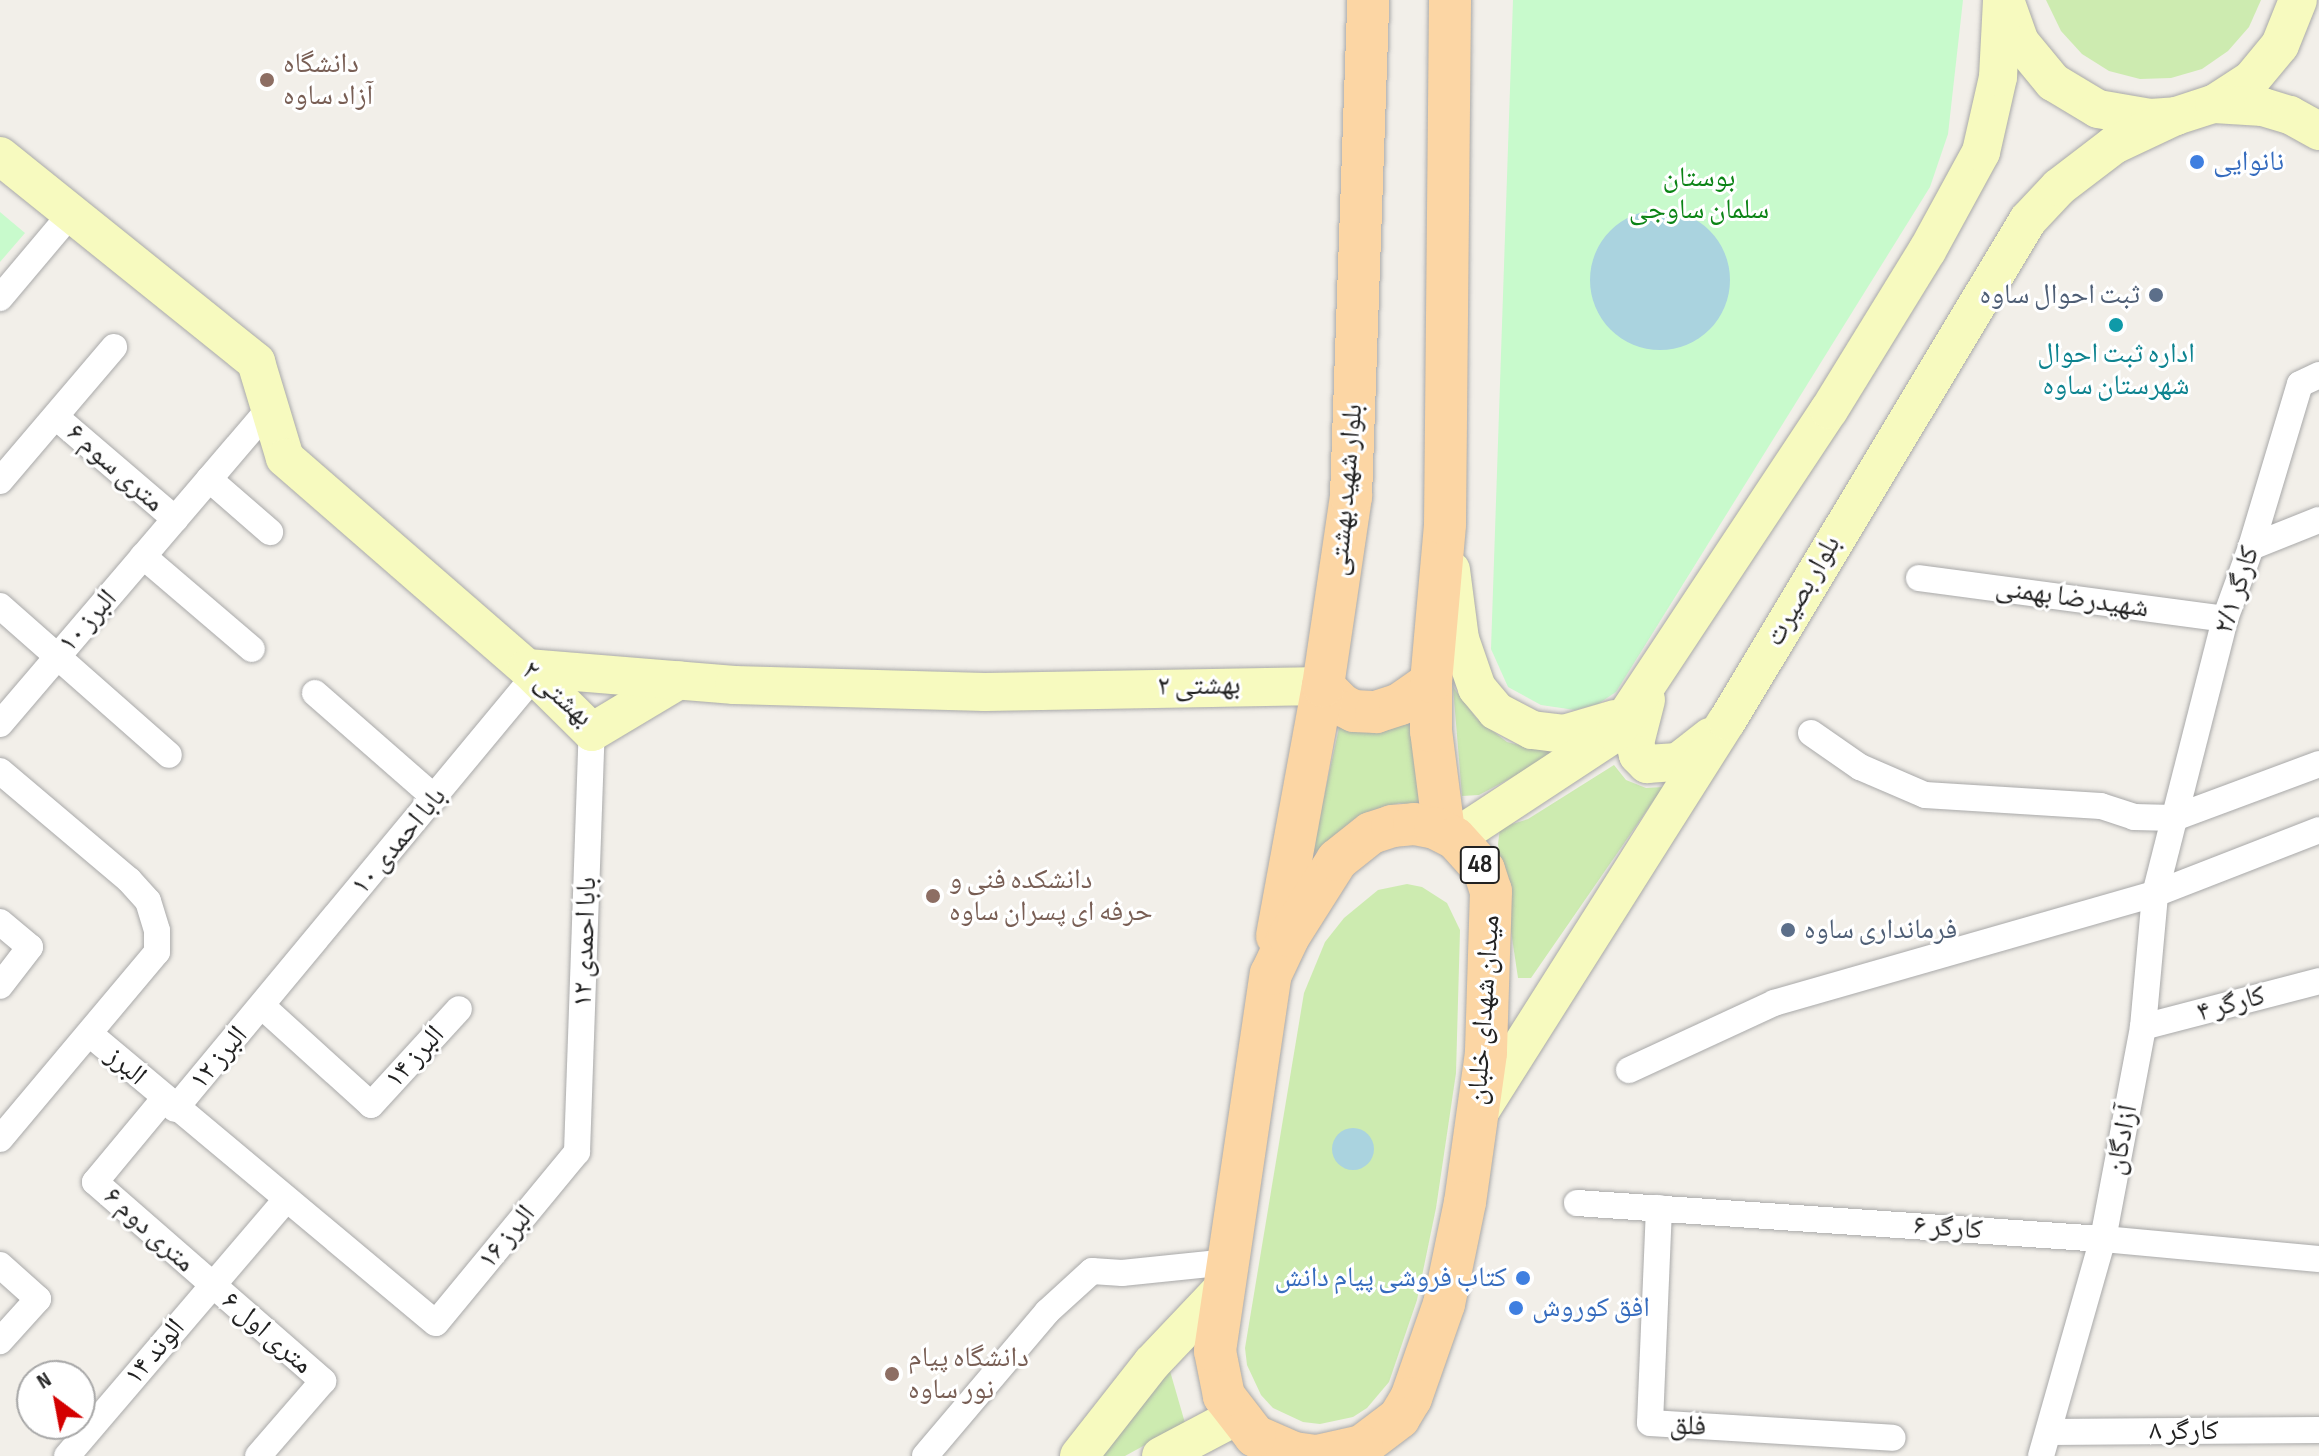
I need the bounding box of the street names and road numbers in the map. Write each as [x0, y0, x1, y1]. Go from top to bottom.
street label: بلوار شهید بهشتی [1322, 402, 1370, 578]
street label: ۶ متری سوم [59, 417, 171, 519]
street label: بلوار بصیرت [1758, 530, 1848, 652]
street label: کارگر ۲/۱ [2207, 542, 2267, 638]
street label: شهیدرضا بهمنی [1993, 571, 2151, 625]
street label: البرز ۱۰ [52, 583, 124, 659]
street label: بهشتی ۲ [515, 654, 599, 734]
street label: بهشتی ۲ [1157, 668, 1241, 704]
street label: بابا احمدی ۱۰ [344, 780, 454, 902]
road number: 48 [1458, 843, 1502, 887]
street label: بابا احمدی ۱۲ [566, 876, 604, 1008]
street label: میدان شهدای خلبان [1461, 914, 1507, 1106]
street label: کارگر ۴ [2193, 979, 2269, 1029]
street label: البرز ۱۲ [183, 1019, 255, 1097]
street label: البرز ۱۴ [378, 1019, 452, 1095]
street label: البرز [99, 1039, 153, 1093]
street label: آزادگان [2099, 1102, 2145, 1178]
street label: ۶ متری دوم [96, 1180, 202, 1280]
street label: البرز ۱۶ [471, 1198, 543, 1276]
street label: کارگر ۶ [1912, 1209, 1984, 1247]
street label: ۶ متری اول [215, 1284, 319, 1382]
street label: الوند ۱۴ [118, 1312, 192, 1392]
street label: فلق [1669, 1408, 1707, 1444]
street label: کارگر ۸ [2149, 1414, 2219, 1448]

